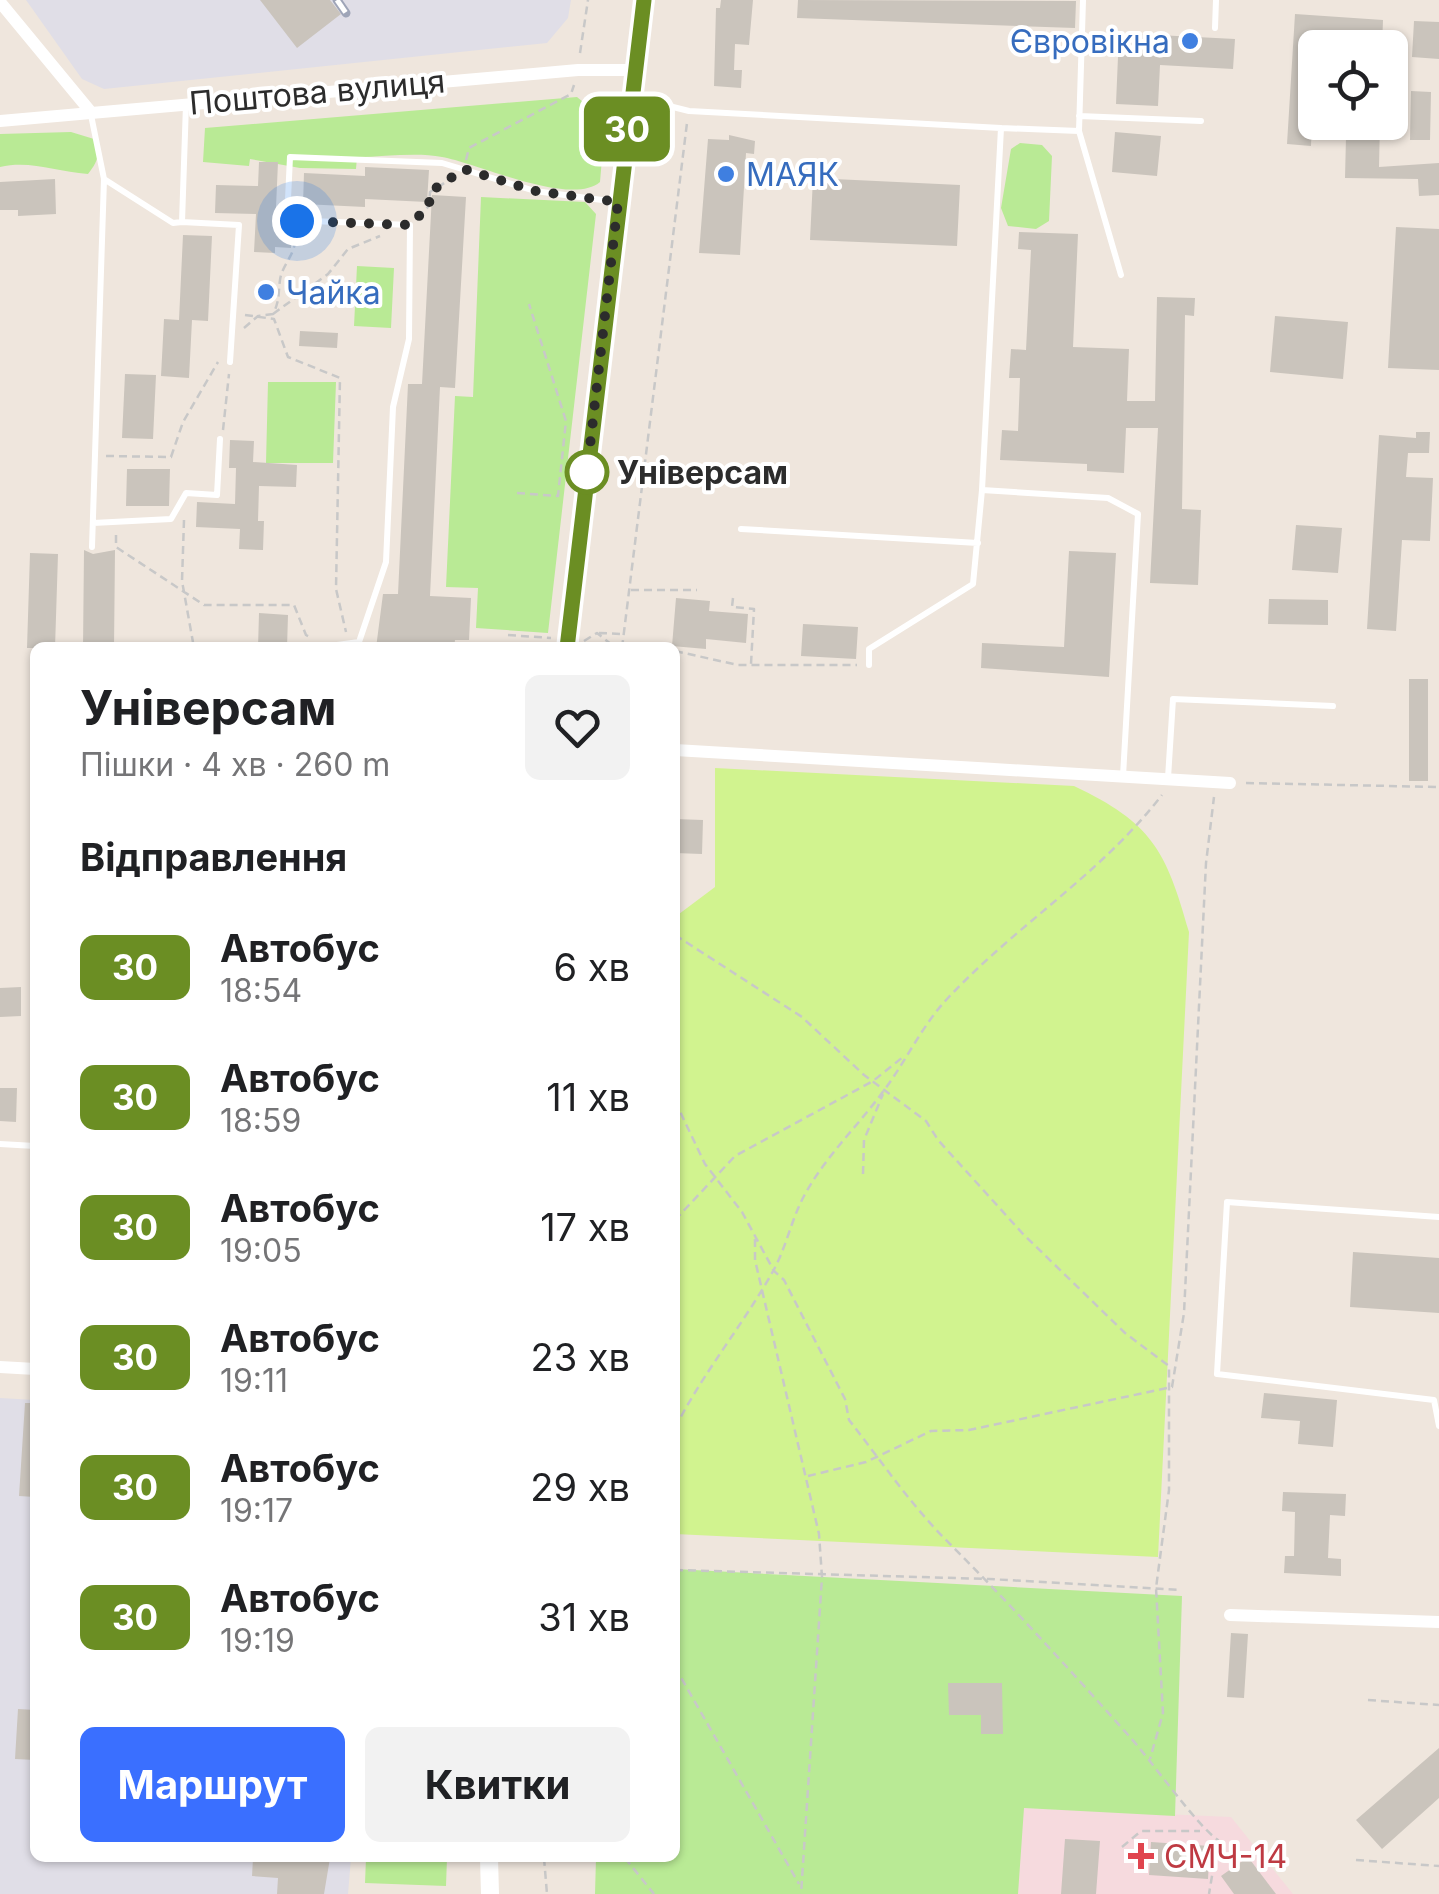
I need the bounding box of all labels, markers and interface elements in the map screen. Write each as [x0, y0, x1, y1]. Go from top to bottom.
place label: Євровікна [1010, 22, 1170, 61]
marker: Євровікна [1179, 30, 1201, 52]
map controls [1298, 30, 1408, 140]
button: locate [1298, 30, 1408, 140]
street label: Поштова вулиця [187, 61, 447, 123]
line badge: 30 [582, 96, 672, 162]
text: 30 [604, 108, 650, 150]
place label: МАЯК [746, 155, 839, 194]
marker: МАЯК [715, 163, 737, 185]
your location [272, 196, 322, 246]
place label: Чайка [286, 273, 381, 312]
marker: Чайка [255, 281, 277, 303]
marker: Універсам [566, 451, 608, 493]
place label: Універсам [617, 453, 788, 492]
button: heart [525, 675, 630, 780]
text: Універсам [80, 678, 336, 737]
text: Пішки · 4 хв · 260 m [80, 745, 390, 784]
text: Відправлення [80, 834, 347, 880]
text: Автобус [220, 925, 380, 971]
text: 6 хв [554, 944, 630, 990]
text: 30 [112, 946, 158, 988]
text: 18:54 [220, 971, 302, 1010]
text: Автобус [220, 1055, 380, 1101]
text: 11 хв [546, 1074, 630, 1120]
text: 30 [112, 1076, 158, 1118]
text: 18:59 [220, 1101, 301, 1140]
text: Автобус [220, 1185, 380, 1231]
text: 17 хв [540, 1204, 630, 1250]
text: 30 [112, 1206, 158, 1248]
text: 19:05 [220, 1231, 302, 1270]
text: Автобус [220, 1315, 380, 1361]
text: 23 хв [530, 1334, 630, 1380]
text: 30 [112, 1336, 158, 1378]
text: 19:11 [220, 1361, 288, 1400]
text: Автобус [220, 1445, 380, 1491]
text: 29 хв [530, 1464, 630, 1510]
text: 30 [112, 1466, 158, 1508]
text: 19:17 [220, 1491, 293, 1530]
text: Автобус [220, 1575, 380, 1621]
text: 31 хв [538, 1594, 630, 1640]
text: 30 [112, 1596, 158, 1638]
text: 19:19 [220, 1621, 295, 1660]
button: Маршрут [80, 1727, 345, 1842]
button: Квитки [365, 1727, 630, 1842]
place label: СМЧ-14 [1164, 1837, 1287, 1876]
marker: СМЧ-14 [1128, 1843, 1154, 1869]

